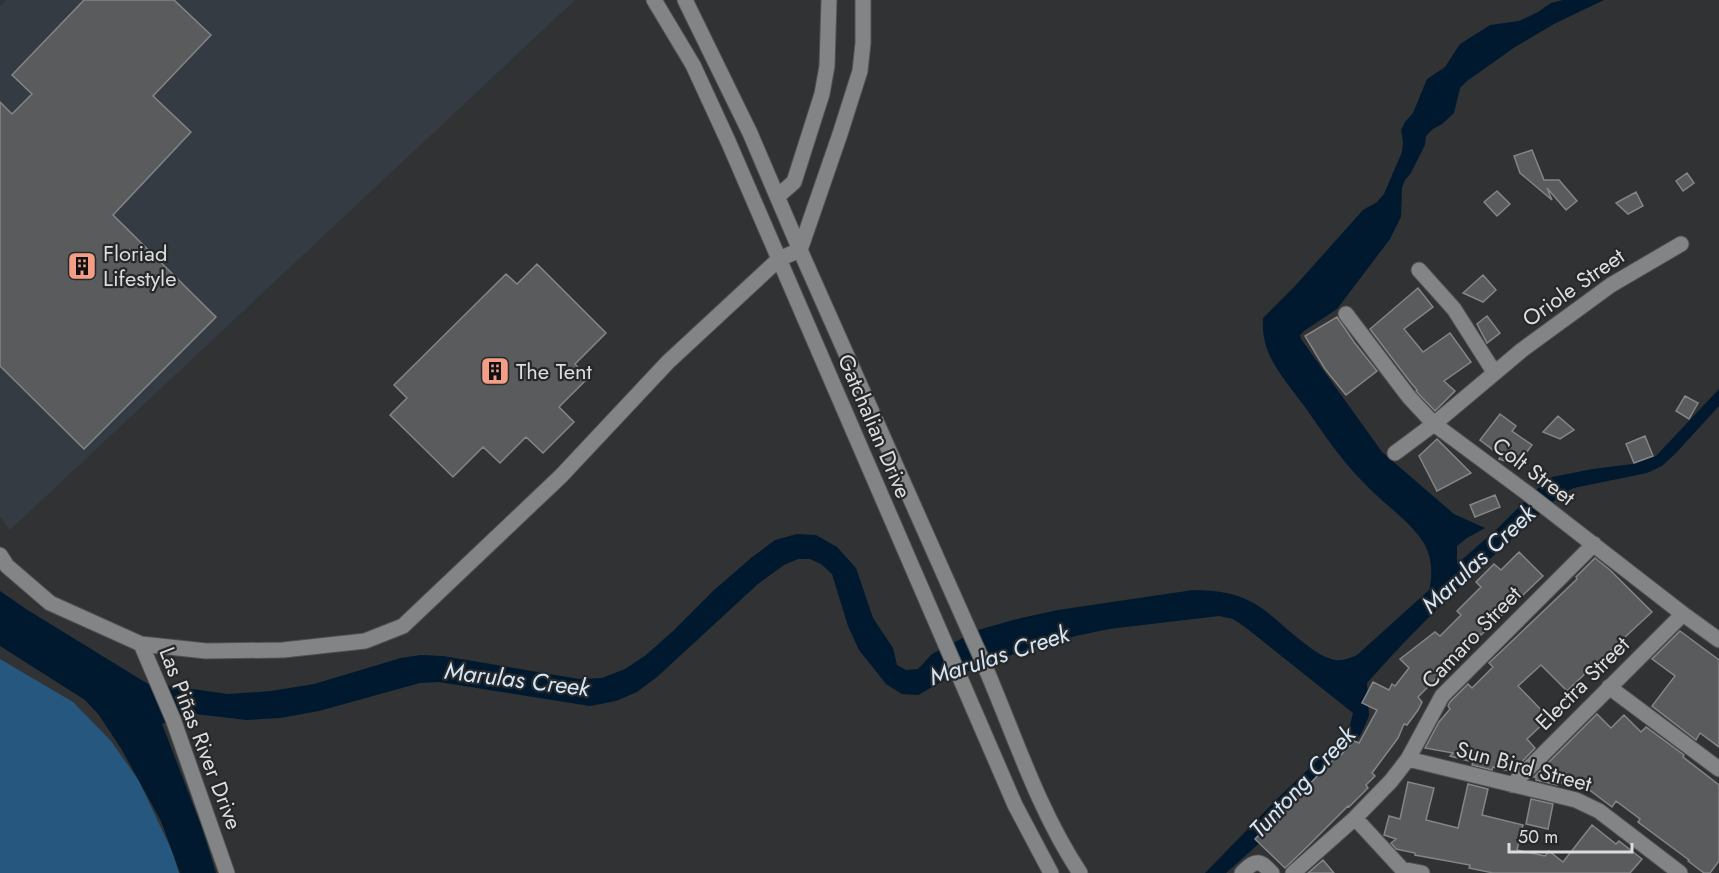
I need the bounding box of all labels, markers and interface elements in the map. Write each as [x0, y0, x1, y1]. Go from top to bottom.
place label: Floriad Lifestyle [103, 237, 176, 294]
street label: Oriole Street [1515, 240, 1631, 334]
building icon: Floriad Lifestyle [66, 250, 98, 282]
street label: Gatchalian Drive [830, 349, 920, 503]
building icon: The Tent [479, 355, 511, 387]
place label: The Tent [516, 355, 593, 387]
street label: Colt Street [1486, 429, 1583, 513]
water label: Marulas Creek [1413, 495, 1544, 621]
street label: Camaro Street [1414, 578, 1529, 695]
water label: Marulas Creek [924, 615, 1075, 694]
street label: Electra Street [1528, 628, 1637, 737]
street label: Las Piñas River Drive [151, 642, 251, 834]
water label: Marulas Creek [443, 653, 593, 705]
water label: Tuntong Creek [1241, 717, 1364, 846]
street label: Sun Bird Street [1453, 733, 1596, 800]
scale bar [1509, 816, 1632, 854]
text: 50 m [1518, 824, 1558, 850]

